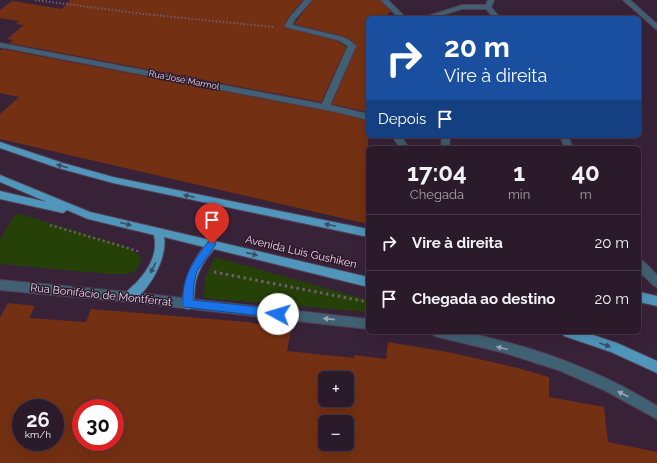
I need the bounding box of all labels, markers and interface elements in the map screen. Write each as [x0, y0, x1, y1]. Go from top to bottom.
text: 20 m [444, 31, 510, 64]
icon: right [378, 32, 430, 84]
text: Vire à direita [444, 65, 547, 86]
street label: Rua José Marmol [148, 68, 221, 92]
icon: arrive [434, 108, 456, 130]
text: Depois [378, 110, 426, 128]
text: 17:04 [407, 158, 467, 187]
text: 1 [513, 158, 525, 187]
text: 40 [571, 158, 600, 187]
one-way arrow [56, 163, 68, 169]
text: Chegada [410, 187, 464, 202]
text: min [508, 187, 530, 202]
text: m [580, 187, 592, 202]
one-way arrow [183, 192, 195, 198]
pin [195, 203, 229, 244]
icon: arrive [201, 209, 223, 231]
one-way arrow [120, 221, 132, 227]
one-way arrow [324, 221, 336, 227]
icon: right [378, 232, 400, 254]
street label: Avenida Luis Gushiken [244, 233, 358, 271]
text: Vire à direita [412, 234, 503, 252]
text: 20 m [594, 234, 629, 252]
one-way arrow [246, 252, 259, 258]
one-way arrow [150, 262, 157, 274]
street label: Rua Bonifácio de Montférrat [30, 281, 173, 309]
icon: arrive [378, 288, 400, 310]
text: Chegada ao destino [412, 290, 555, 308]
text: 20 m [594, 290, 629, 308]
position arrow [257, 293, 299, 335]
one-way arrow [323, 316, 335, 323]
one-way arrow [599, 342, 611, 348]
one-way arrow [496, 344, 508, 350]
map controls [318, 371, 354, 451]
button: + [318, 371, 354, 407]
one-way arrow [617, 391, 629, 397]
speed limit sign: 30 [72, 399, 124, 451]
text: 26 [26, 408, 50, 432]
button: − [318, 415, 354, 451]
text: km/h [25, 429, 51, 440]

